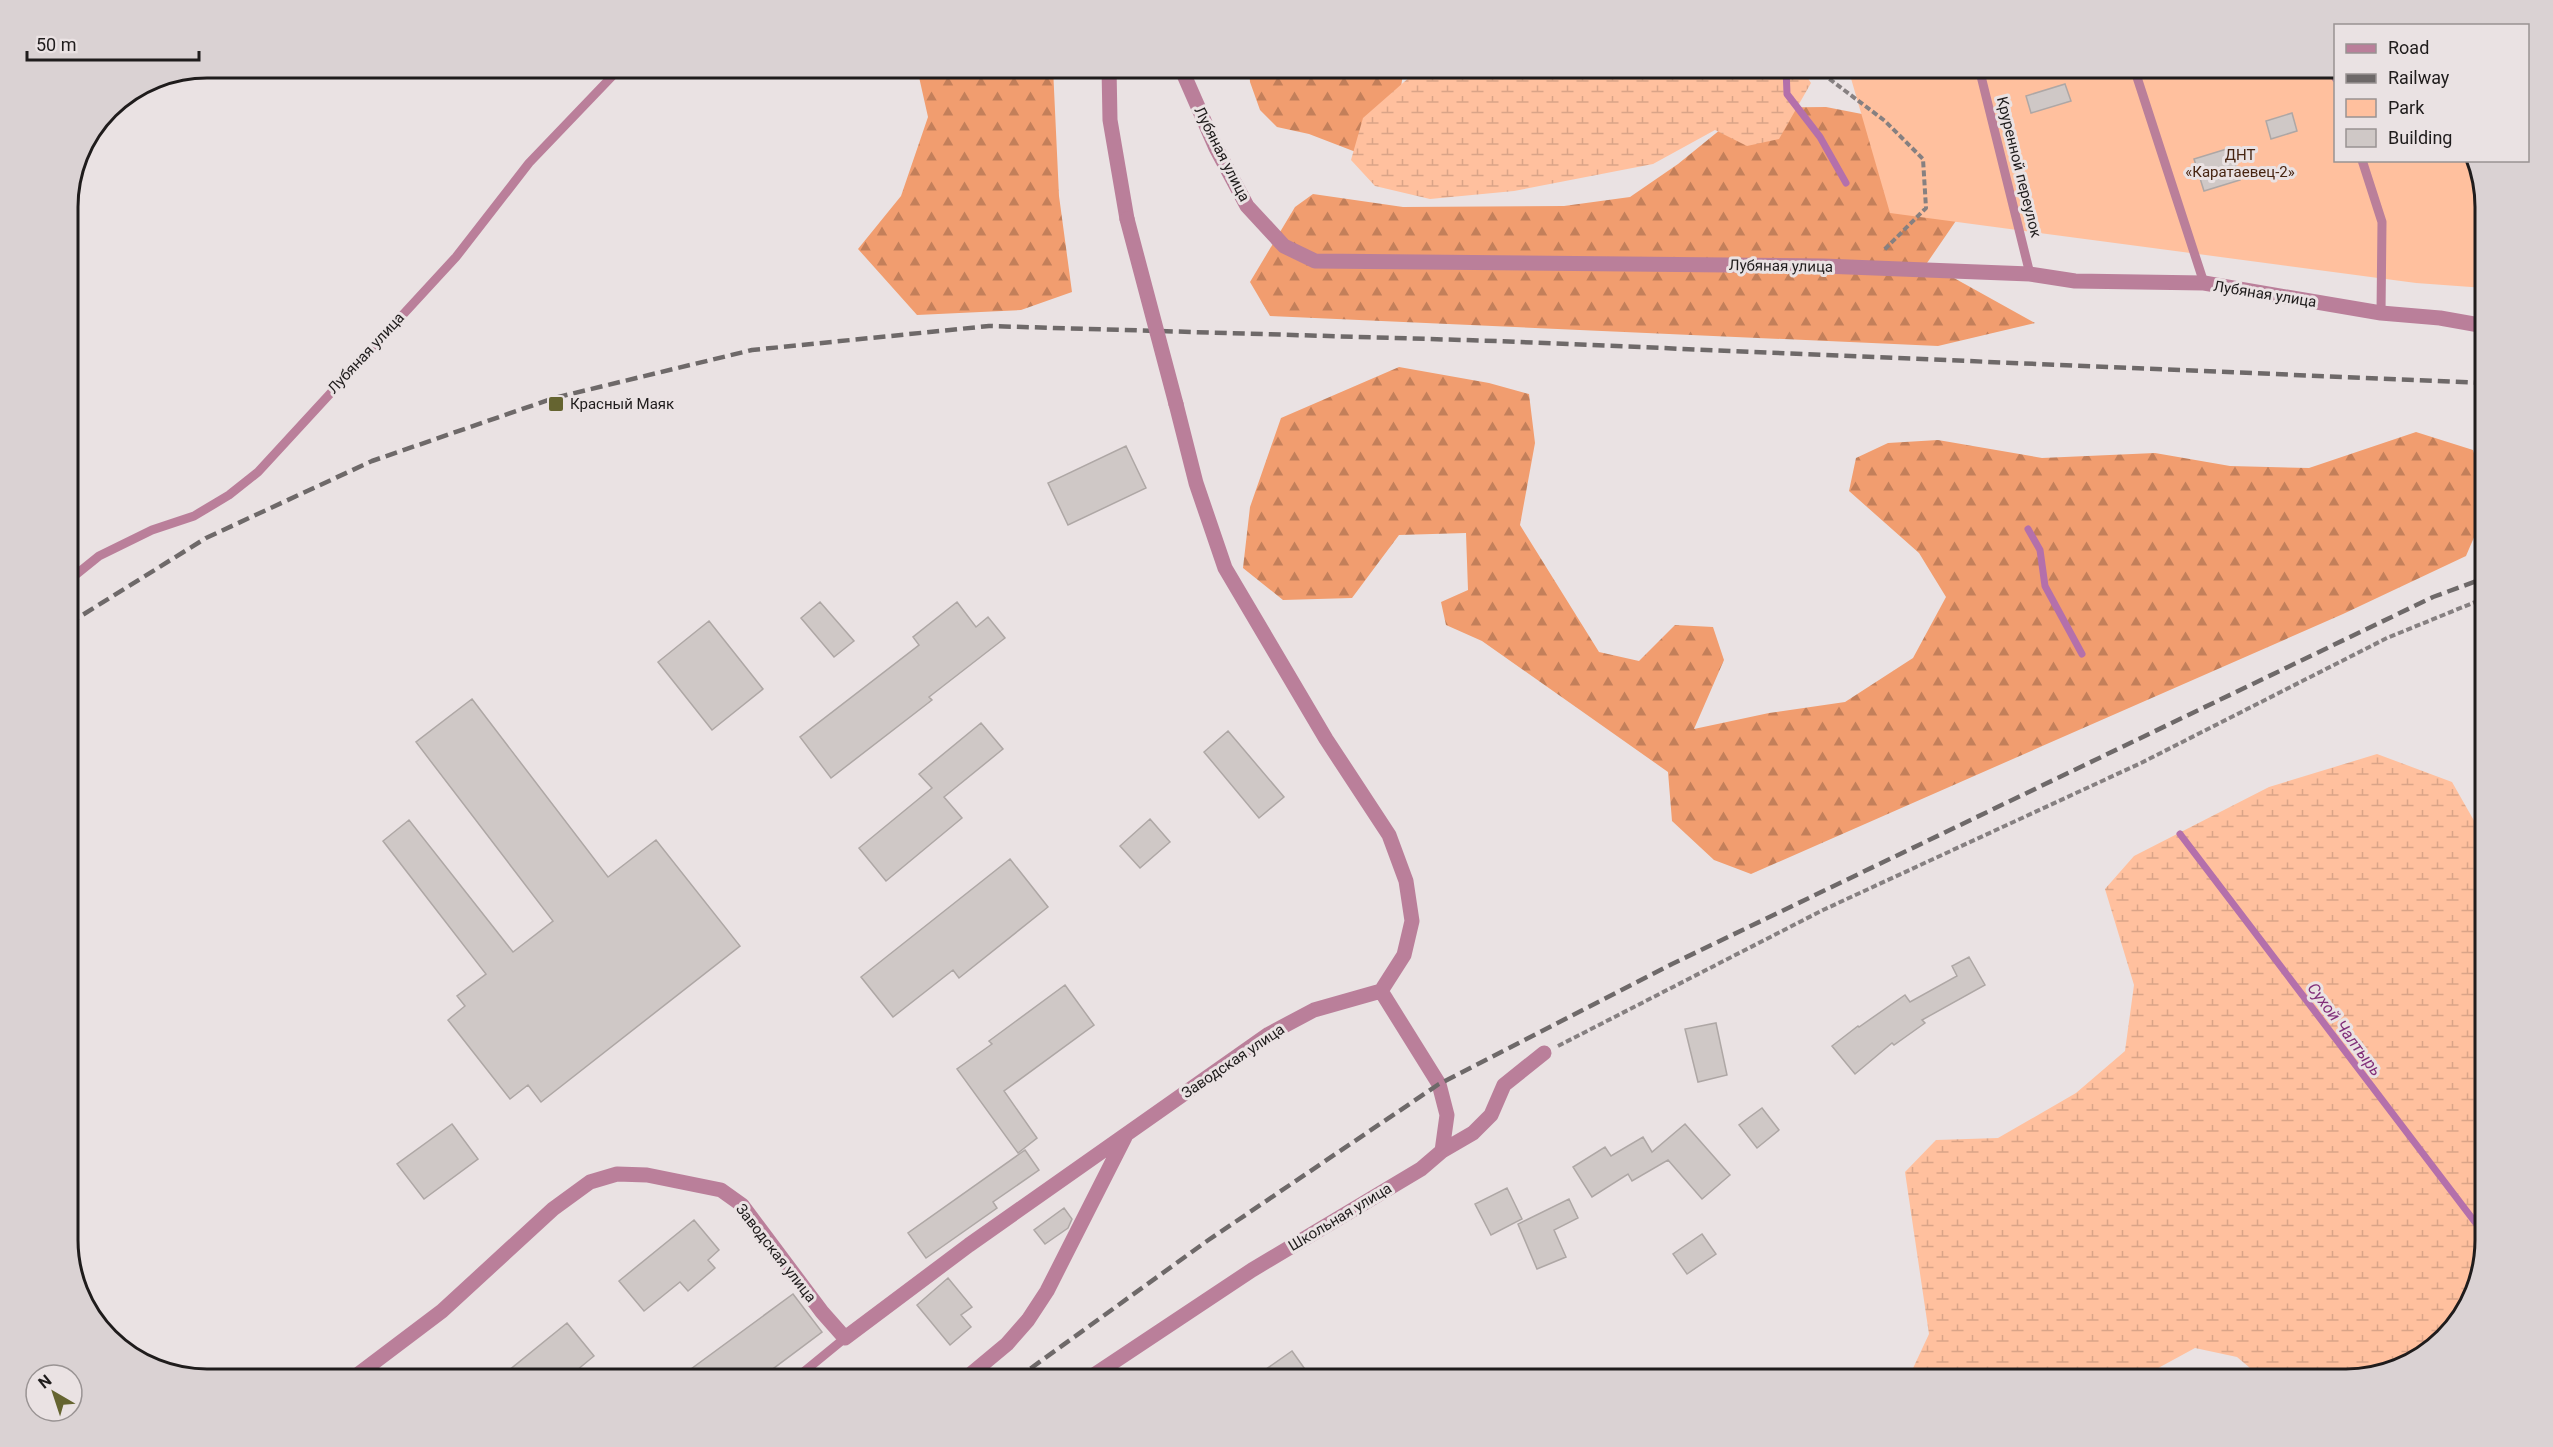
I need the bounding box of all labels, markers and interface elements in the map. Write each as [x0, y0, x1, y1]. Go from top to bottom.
scale bar [27, 24, 200, 62]
legend [2334, 24, 2529, 162]
text: 50 m [36, 34, 76, 55]
text: Road [2388, 37, 2429, 58]
text: Railway [2388, 67, 2450, 88]
street label: Круренной переулок [1993, 95, 2045, 239]
text: Park [2388, 97, 2425, 118]
street label: Лубяная улица [1190, 103, 1254, 205]
text: Building [2388, 127, 2452, 148]
park label: ДНТ «Каратаевец-2» [2185, 146, 2295, 181]
street label: Лубяная улица [1729, 256, 1833, 276]
street label: Лубяная улица [2212, 277, 2318, 311]
street label: Лубяная улица [324, 309, 408, 397]
marker: Красный Маяк [547, 395, 565, 413]
place label: Красный Маяк [570, 395, 674, 413]
water label: Сухой Чалтырь [2303, 979, 2386, 1080]
street label: Заводская улица [1178, 1020, 1288, 1102]
street label: Школьная улица [1285, 1179, 1395, 1255]
street label: Заводская улица [732, 1200, 820, 1306]
north arrow [24, 1363, 84, 1423]
text: N [35, 1371, 55, 1393]

